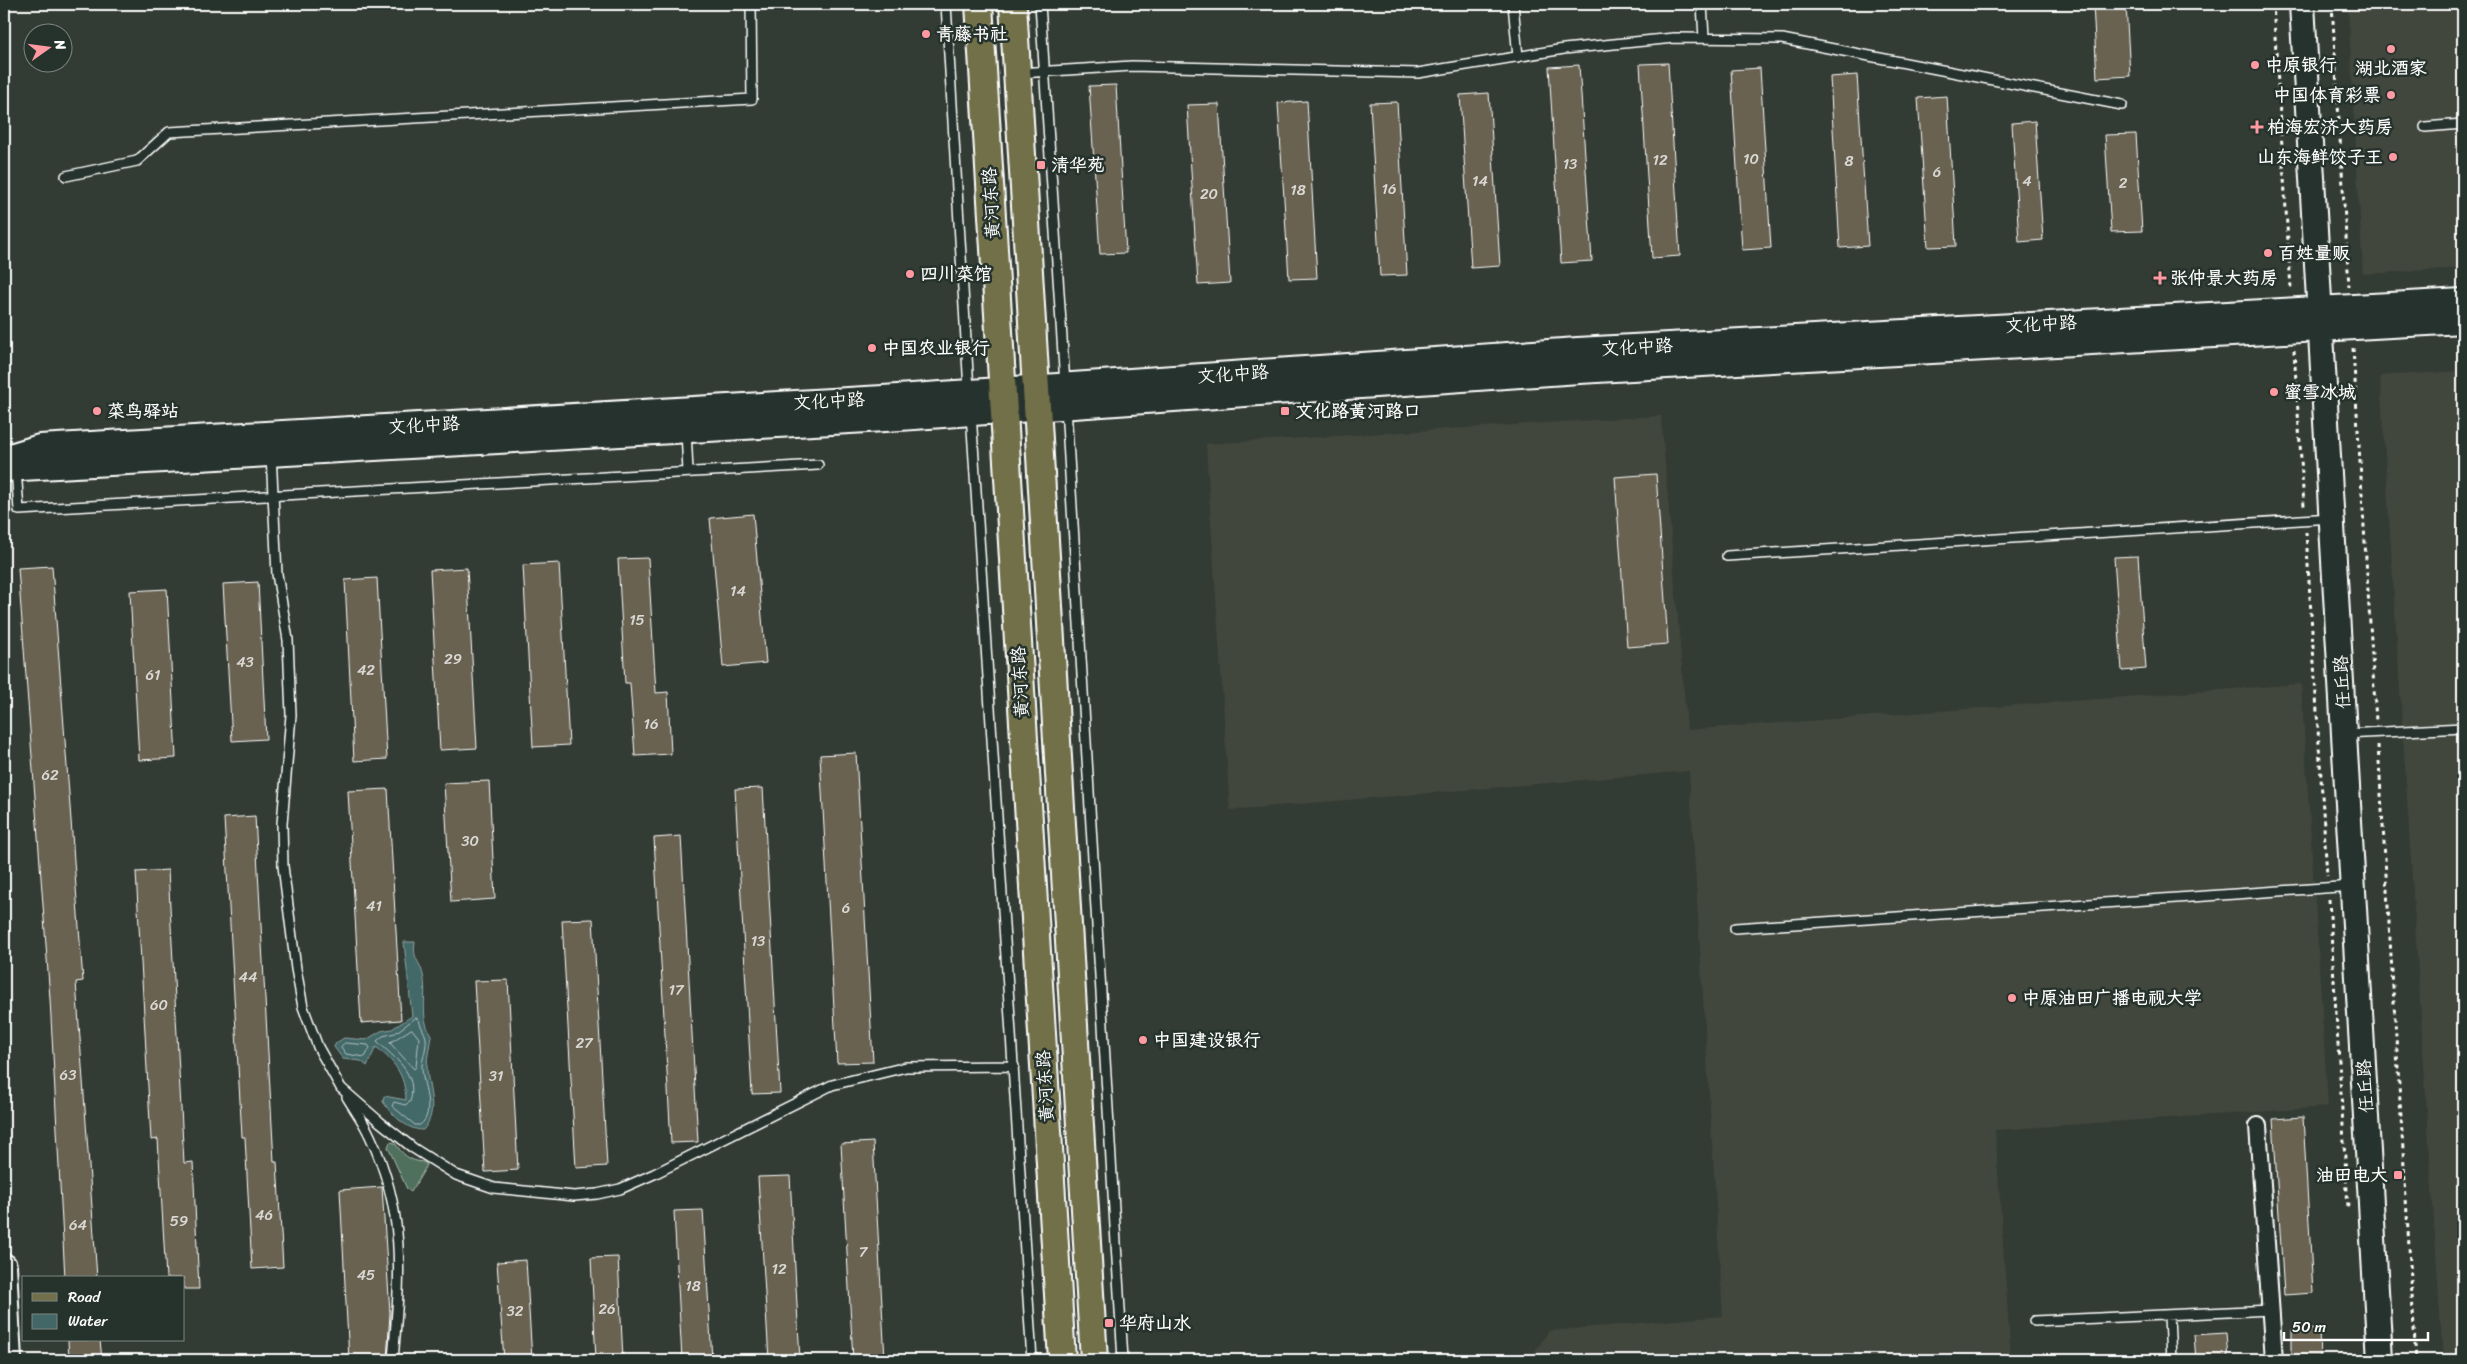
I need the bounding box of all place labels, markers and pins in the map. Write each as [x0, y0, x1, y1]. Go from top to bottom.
place label: 青藤书社 [936, 18, 1008, 50]
marker: 青藤书社 [920, 28, 932, 40]
marker: 湖北酒家 [2385, 43, 2397, 55]
place label: 中原银行 [2265, 49, 2337, 81]
place label: 湖北酒家 [2355, 52, 2427, 84]
marker: 中原银行 [2249, 59, 2261, 71]
place label: 中国体育彩票 [2273, 79, 2381, 111]
marker: 中国体育彩票 [2385, 89, 2397, 101]
place label: 柏海宏济大药房 [2267, 111, 2393, 143]
marker: 柏海宏济大药房 [2251, 121, 2263, 133]
place label: 山东海鲜饺子王 [2257, 141, 2383, 173]
place label: 清华苑 [1051, 149, 1105, 181]
marker: 山东海鲜饺子王 [2387, 151, 2399, 163]
marker: 清华苑 [1035, 159, 1047, 171]
place label: 百姓量贩 [2278, 237, 2350, 269]
marker: 百姓量贩 [2262, 247, 2274, 259]
place label: 四川菜馆 [920, 258, 992, 290]
place label: 张仲景大药房 [2170, 262, 2278, 294]
marker: 四川菜馆 [904, 268, 916, 280]
marker: 张仲景大药房 [2154, 272, 2166, 284]
place label: 中国农业银行 [882, 332, 990, 364]
marker: 中国农业银行 [866, 342, 878, 354]
place label: 蜜雪冰城 [2284, 376, 2356, 408]
marker: 蜜雪冰城 [2268, 386, 2280, 398]
place label: 菜鸟驿站 [107, 395, 179, 427]
place label: 文化路黄河路口 [1295, 395, 1421, 427]
marker: 菜鸟驿站 [91, 405, 103, 417]
marker: 文化路黄河路口 [1279, 405, 1291, 417]
place label: 中原油田广播电视大学 [2022, 982, 2202, 1014]
marker: 中原油田广播电视大学 [2006, 992, 2018, 1004]
place label: 中国建设银行 [1153, 1024, 1261, 1056]
marker: 中国建设银行 [1137, 1034, 1149, 1046]
place label: 油田电大 [2316, 1159, 2388, 1191]
marker: 油田电大 [2392, 1169, 2404, 1181]
place label: 华府山水 [1119, 1307, 1191, 1339]
marker: 华府山水 [1103, 1317, 1115, 1329]

